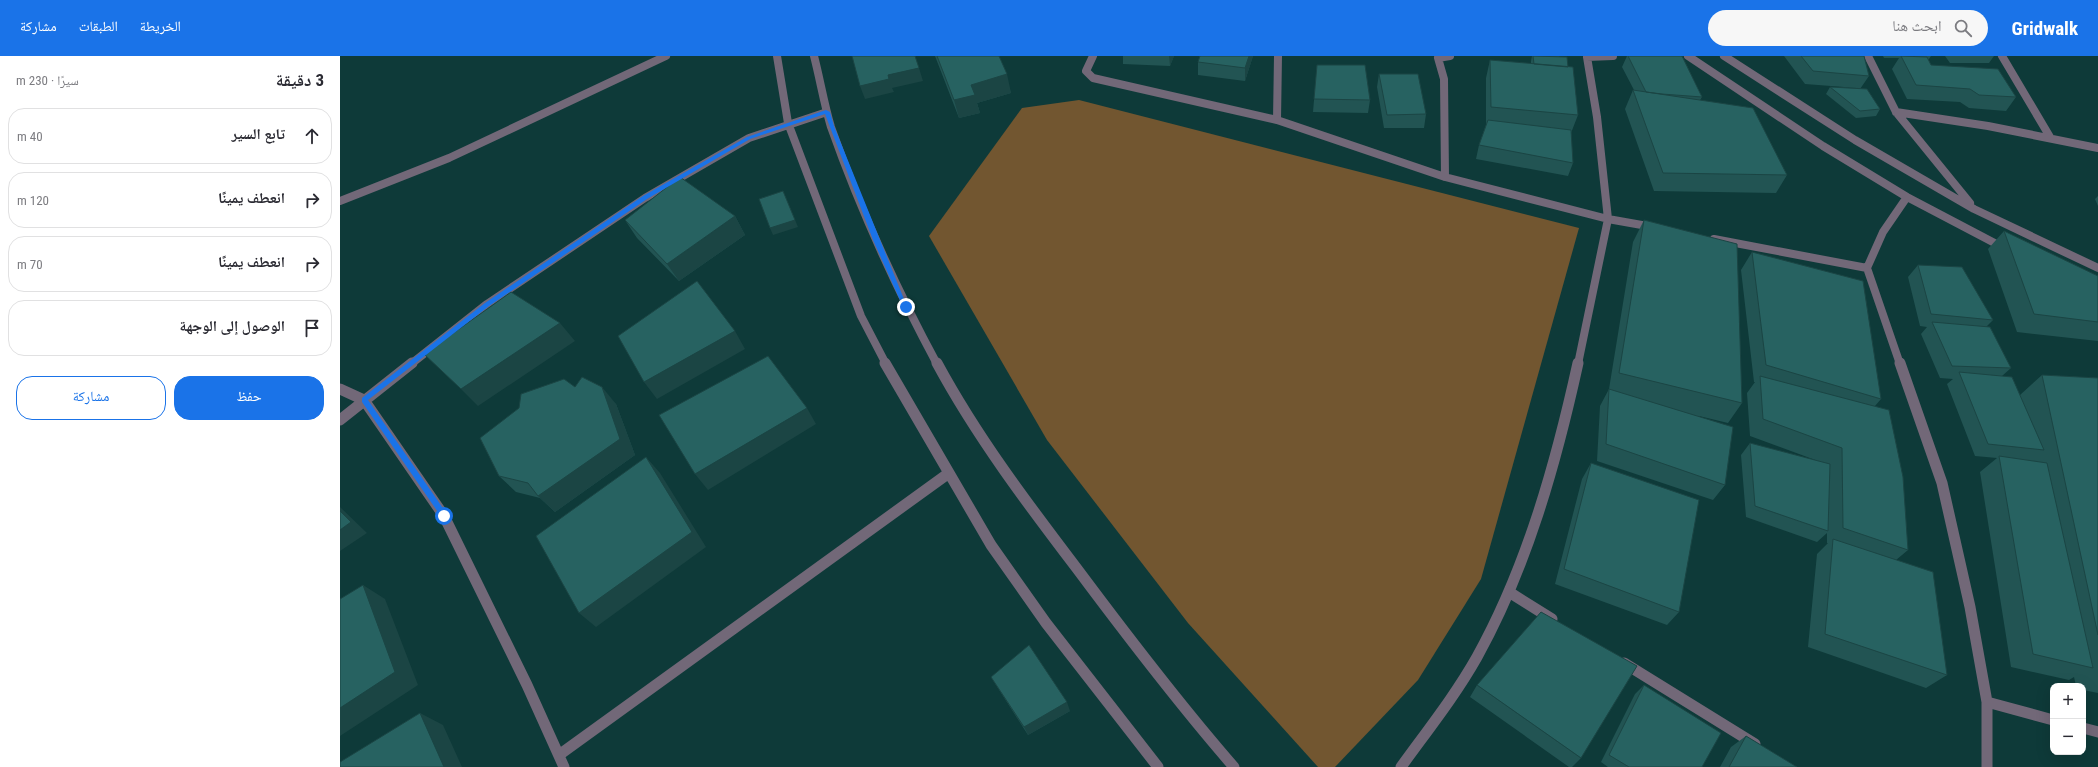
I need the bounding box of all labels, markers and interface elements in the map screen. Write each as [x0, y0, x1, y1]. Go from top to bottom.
search box [1708, 10, 1988, 46]
text: ابحث هنا [1892, 17, 1942, 35]
icon: search [1952, 17, 1974, 39]
text: Gridwalk [2012, 17, 2078, 40]
text: مشاركة [20, 18, 57, 34]
text: الطبقات [79, 18, 118, 34]
text: الخريطة [140, 18, 181, 34]
text: 3 دقيقة [276, 70, 324, 90]
text: سيرًا · 230 m [16, 73, 79, 88]
text: تابع السير [232, 125, 285, 143]
icon: ahead [301, 125, 323, 147]
text: 40 m [17, 129, 43, 144]
text: انعطف يمينًا [218, 189, 285, 207]
icon: right [301, 189, 323, 211]
text: 120 m [17, 193, 49, 208]
text: انعطف يمينًا [218, 253, 285, 271]
icon: right [301, 253, 323, 275]
text: 70 m [17, 257, 43, 272]
route end [897, 298, 915, 316]
text: الوصول إلى الوجهة [179, 317, 285, 335]
icon: arrive [301, 317, 323, 339]
button: مشاركة [16, 376, 166, 420]
button: حفظ [174, 376, 324, 420]
route start [435, 507, 453, 525]
map controls [2050, 683, 2086, 755]
button: + [2050, 683, 2086, 719]
button: − [2050, 719, 2086, 755]

